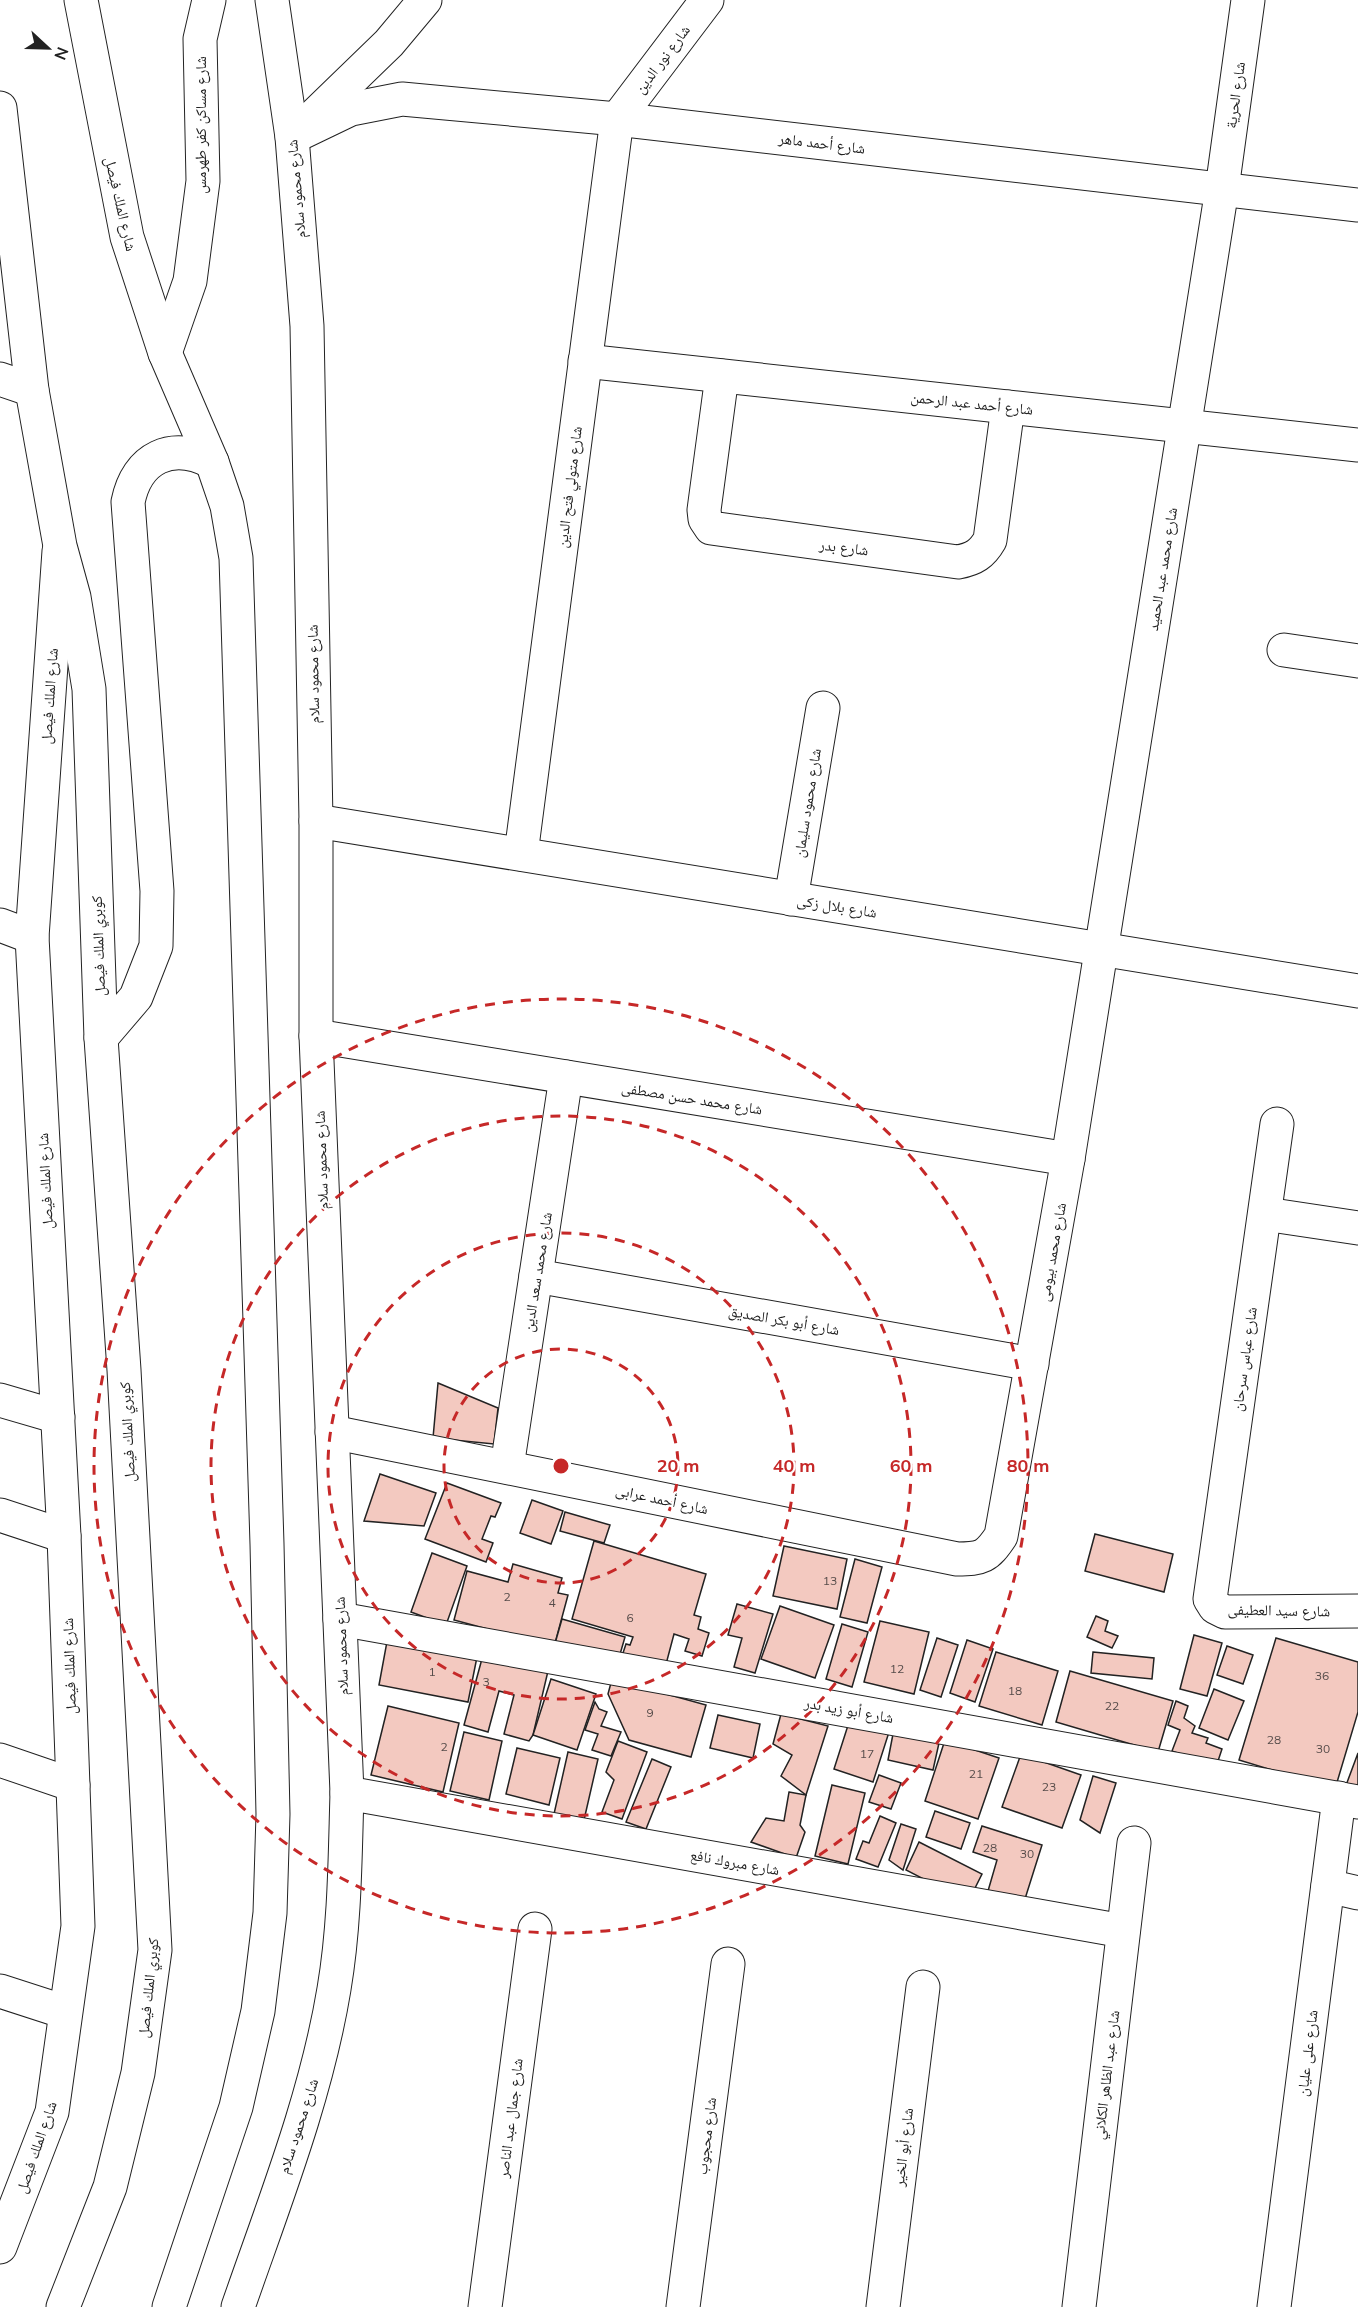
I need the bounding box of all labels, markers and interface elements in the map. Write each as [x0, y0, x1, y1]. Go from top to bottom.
north arrow [18, 18, 78, 78]
street label: شارع نور الدين [630, 21, 695, 98]
text: N [50, 44, 73, 63]
street label: شارع مساكن كفر طهرمس [191, 56, 211, 194]
street label: شارع الحرية [1221, 60, 1250, 130]
street label: شارع أحمد ماهر [777, 128, 866, 159]
street label: شارع محمود سلام [282, 139, 311, 239]
street label: شارع الملك فيصل [100, 155, 141, 253]
street label: شارع أحمد عبد الرحمن [910, 387, 1034, 420]
street label: شارع متولي فتح الدين [552, 425, 589, 549]
street label: شارع محمد عبد الحميد [1143, 506, 1182, 632]
street label: شارع بدر [817, 534, 870, 560]
street label: شارع محمود سلام [303, 624, 324, 724]
street label: شارع الملك فيصل [36, 647, 63, 745]
street label: شارع محمود سليمان [789, 747, 826, 859]
street label: شارع بلال زكى [795, 890, 879, 923]
street label: كوبري الملك فيصل [87, 895, 112, 997]
street label: شارع محمد حسن مصطفى [620, 1077, 764, 1120]
street label: شارع محمود سلام [310, 1110, 333, 1210]
street label: شارع الملك فيصل [33, 1132, 58, 1230]
street label: شارع محمد بيومى [1034, 1201, 1071, 1303]
street label: شارع محمد سعد الدين [518, 1210, 557, 1334]
street label: شارع أبو بكر الصديق [727, 1301, 841, 1340]
street label: شارع عباس سرحان [1227, 1305, 1262, 1413]
street label: كوبري الملك فيصل [115, 1381, 142, 1483]
text: 20 m [657, 1454, 699, 1477]
text: 40 m [773, 1454, 815, 1477]
text: 60 m [890, 1454, 932, 1477]
text: 80 m [1007, 1454, 1049, 1477]
centre of rings [551, 1456, 571, 1476]
street label: شارع أحمد عرابى [614, 1480, 710, 1519]
house number: 13 [823, 1573, 837, 1588]
house number: 2 [503, 1589, 511, 1604]
house number: 4 [548, 1595, 556, 1610]
street label: شارع محمود سلام [330, 1596, 353, 1696]
street label: شارع سيد العطيفى [1228, 1600, 1331, 1621]
house number: 6 [626, 1610, 634, 1625]
street label: شارع الملك فيصل [58, 1617, 81, 1714]
house number: 12 [890, 1661, 904, 1676]
house number: 1 [428, 1664, 436, 1679]
house number: 36 [1315, 1668, 1329, 1683]
house number: 3 [482, 1674, 490, 1689]
house number: 18 [1008, 1683, 1022, 1698]
street label: شارع أبو زيد بدر [802, 1693, 895, 1728]
house number: 22 [1105, 1698, 1119, 1713]
house number: 9 [646, 1705, 654, 1720]
house number: 28 [1267, 1732, 1281, 1747]
house number: 2 [440, 1739, 448, 1754]
house number: 30 [1316, 1741, 1330, 1756]
house number: 17 [860, 1746, 874, 1761]
house number: 21 [969, 1766, 983, 1781]
house number: 23 [1042, 1779, 1056, 1794]
house number: 28 [983, 1840, 997, 1855]
street label: شارع مبروك نافع [689, 1845, 781, 1880]
house number: 30 [1020, 1846, 1034, 1861]
street label: كوبري الملك فيصل [133, 1937, 165, 2039]
street label: شارع على عليان [1292, 2008, 1323, 2098]
street label: شارع عبد الظاهر الكلاني [1089, 2009, 1126, 2141]
street label: شارع جمال عبد الناصر [493, 2057, 528, 2180]
street label: شارع محمود سلام [274, 2076, 323, 2176]
street label: شارع محجوب [692, 2096, 721, 2176]
street label: شارع الملك فيصل [11, 2098, 62, 2196]
street label: شارع أبو الخير [889, 2106, 918, 2189]

